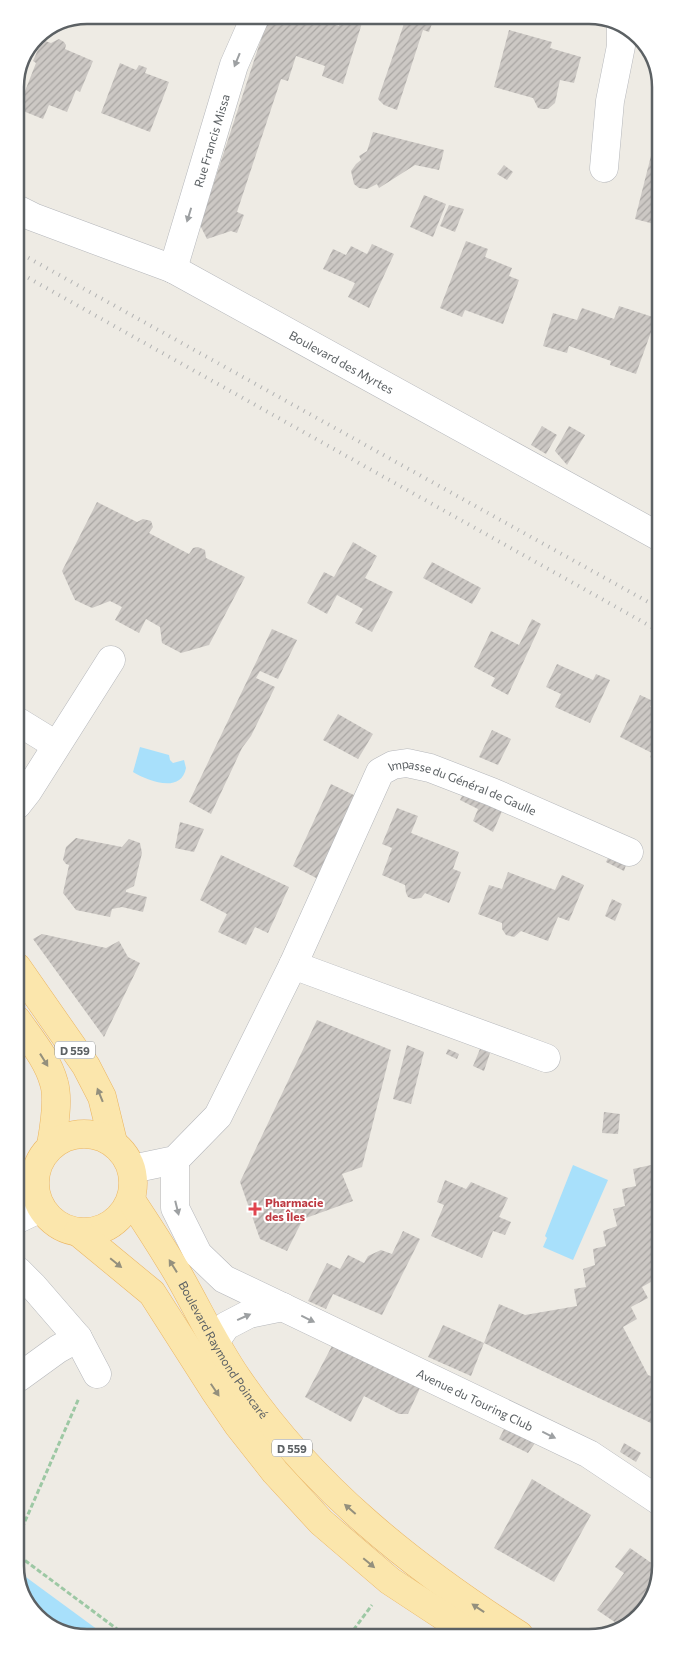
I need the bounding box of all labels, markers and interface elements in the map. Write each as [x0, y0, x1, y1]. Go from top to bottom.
one-way arrow [232, 53, 240, 67]
street label: Rue Francis Missa [191, 92, 232, 189]
one-way arrow [185, 208, 193, 223]
street label: Boulevard des Myrtes [287, 328, 396, 396]
street label: Impasse du Général de Gaulle [385, 756, 539, 818]
road number: D 559 [55, 1042, 95, 1058]
one-way arrow [40, 1054, 49, 1067]
one-way arrow [96, 1087, 104, 1102]
place label: Pharmacie des Îles [265, 1195, 323, 1223]
one-way arrow [173, 1200, 181, 1216]
marker: Pharmacie des Îles [249, 1203, 261, 1215]
one-way arrow [109, 1258, 122, 1269]
one-way arrow [168, 1259, 177, 1273]
street label: Boulevard Raymond Poincaré [176, 1278, 271, 1421]
one-way arrow [237, 1312, 252, 1321]
one-way arrow [301, 1315, 315, 1323]
street label: Avenue du Touring Club [415, 1365, 536, 1433]
one-way arrow [210, 1384, 219, 1397]
one-way arrow [542, 1431, 556, 1439]
road number: D 559 [272, 1440, 312, 1456]
one-way arrow [344, 1503, 357, 1514]
one-way arrow [363, 1557, 375, 1568]
one-way arrow [472, 1603, 485, 1613]

